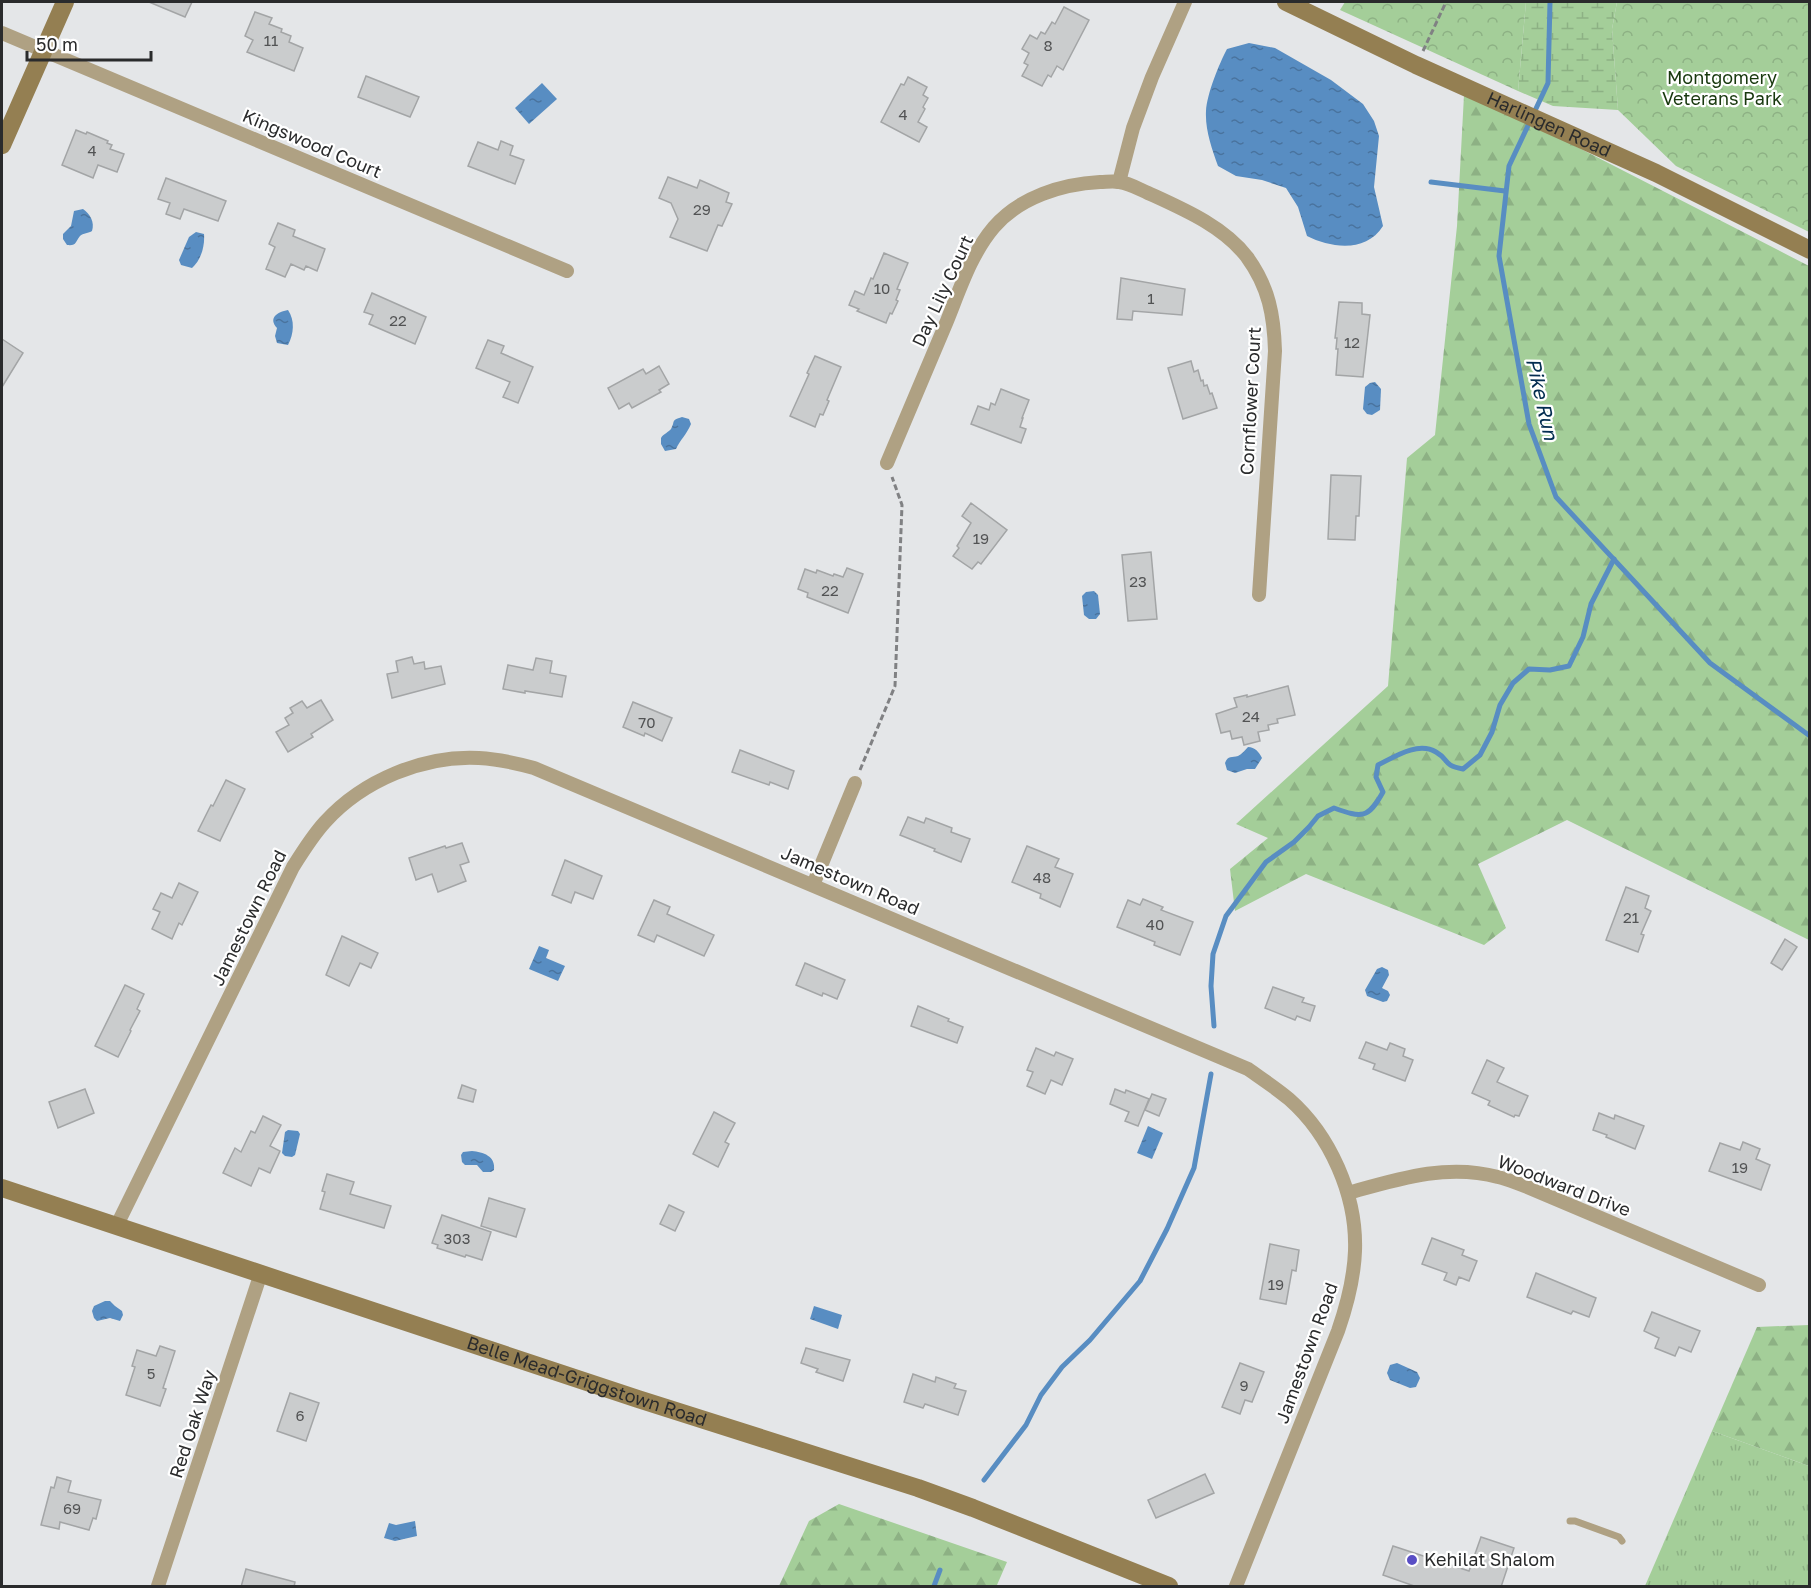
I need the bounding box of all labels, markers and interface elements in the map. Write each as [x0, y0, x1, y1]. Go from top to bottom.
scale bar [27, 24, 152, 62]
house number: 11 [264, 31, 278, 49]
text: 50 m [36, 33, 78, 55]
house number: 8 [1043, 36, 1053, 54]
park label: Montgomery Veterans Park [1662, 66, 1782, 109]
street label: Harlingen Road [1484, 86, 1615, 161]
street label: Kingswood Court [240, 104, 385, 182]
house number: 4 [898, 105, 908, 123]
house number: 4 [87, 141, 97, 159]
house number: 29 [693, 200, 711, 218]
street label: Day Lily Court [907, 231, 978, 350]
house number: 10 [874, 279, 890, 297]
house number: 1 [1147, 289, 1155, 307]
house number: 22 [389, 311, 407, 329]
street label: Cornflower Court [1235, 326, 1265, 476]
house number: 12 [1344, 333, 1360, 351]
water label: Pike Run [1522, 355, 1564, 443]
house number: 19 [973, 529, 989, 547]
house number: 23 [1129, 572, 1147, 590]
house number: 22 [821, 581, 839, 599]
house number: 24 [1242, 707, 1260, 725]
house number: 70 [638, 713, 656, 731]
street label: Jamestown Road [778, 841, 923, 919]
street label: Jamestown Road [206, 846, 290, 989]
house number: 48 [1033, 868, 1051, 886]
house number: 21 [1623, 908, 1639, 926]
house number: 40 [1146, 915, 1164, 933]
street label: Woodward Drive [1495, 1150, 1634, 1221]
house number: 19 [1732, 1158, 1748, 1176]
house number: 303 [444, 1229, 470, 1247]
house number: 19 [1268, 1275, 1284, 1293]
street label: Jamestown Road [1270, 1279, 1342, 1426]
street label: Belle Mead-Griggstown Road [464, 1331, 710, 1430]
house number: 5 [147, 1364, 155, 1382]
street label: Red Oak Way [164, 1367, 220, 1481]
house number: 9 [1239, 1376, 1249, 1394]
house number: 6 [295, 1406, 305, 1424]
house number: 69 [63, 1499, 81, 1517]
place label: Kehilat Shalom [1424, 1548, 1555, 1570]
marker: Kehilat Shalom [1405, 1553, 1419, 1567]

